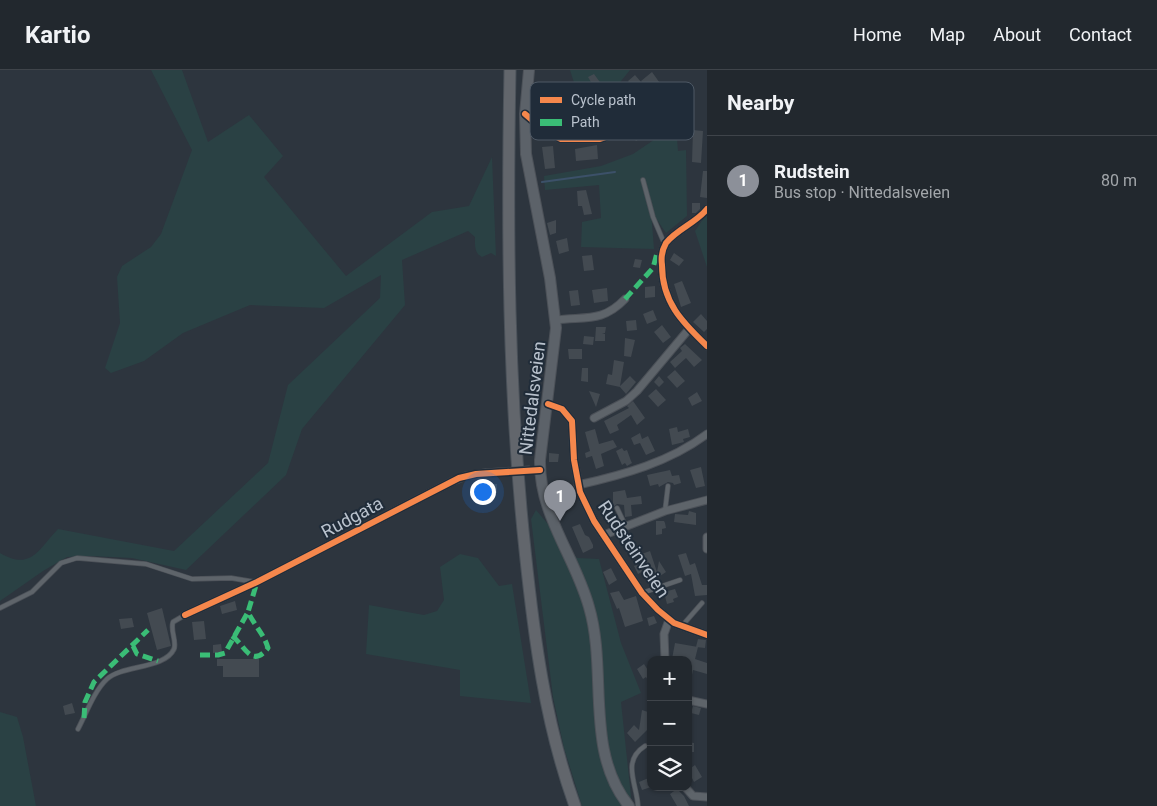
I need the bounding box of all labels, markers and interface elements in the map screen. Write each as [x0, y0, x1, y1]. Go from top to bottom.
text: Kartio [25, 21, 91, 49]
text: Home [853, 24, 902, 45]
text: Map [930, 24, 965, 45]
text: About [993, 24, 1041, 45]
text: Contact [1069, 24, 1132, 45]
legend [530, 82, 694, 140]
text: Nearby [727, 91, 794, 115]
text: Cycle path [571, 92, 636, 108]
text: Path [571, 114, 600, 130]
text: Rudstein [774, 160, 850, 183]
text: 1 [738, 171, 748, 190]
text: 80 m [1101, 171, 1137, 190]
text: Bus stop · Nittedalsveien [774, 183, 950, 202]
street label: Nittedalsveien [515, 340, 549, 456]
your location [470, 479, 496, 505]
pin: 1 [544, 480, 576, 521]
street label: Rudgata [318, 492, 386, 542]
street label: Rudsteinveien [594, 497, 674, 601]
map controls [647, 656, 692, 791]
button: + [647, 656, 692, 701]
button: − [647, 701, 692, 746]
button: layers [647, 746, 692, 791]

